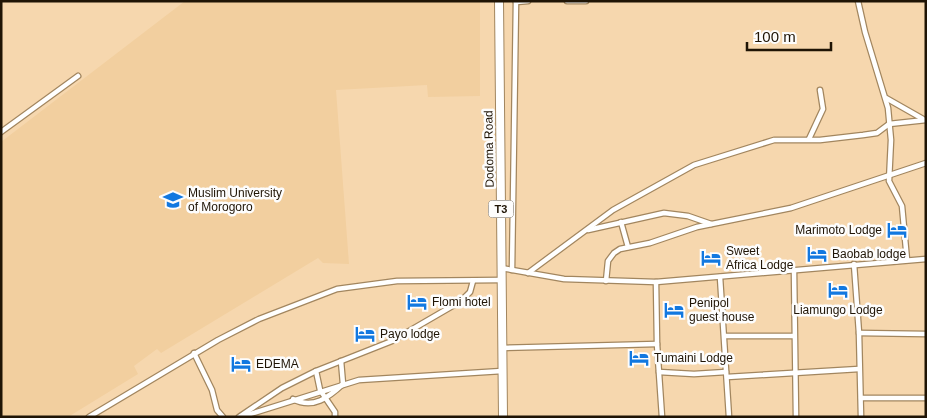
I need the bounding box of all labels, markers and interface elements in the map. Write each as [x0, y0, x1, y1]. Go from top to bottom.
scale bar [747, 20, 831, 52]
text: 100 m [754, 28, 796, 45]
street label: Dodoma Road [481, 110, 497, 188]
place label: Muslim University of Morogoro [188, 186, 282, 214]
school or university icon: Muslim University of Morogoro [162, 189, 184, 211]
road number: T3 [488, 200, 514, 218]
hotel icon: Marimoto Lodge [886, 219, 908, 241]
place label: Marimoto Lodge [795, 223, 882, 237]
hotel icon: Baobab lodge [806, 243, 828, 265]
place label: Sweet Africa Lodge [726, 244, 794, 272]
hotel icon: Sweet Africa Lodge [700, 247, 722, 269]
place label: Baobab lodge [832, 247, 906, 261]
hotel icon: Liamungo Lodge [827, 279, 849, 301]
hotel icon: Flomi hotel [406, 291, 428, 313]
place label: Flomi hotel [432, 295, 491, 309]
place label: Penipol guest house [689, 296, 755, 324]
hotel icon: Penipol guest house [663, 299, 685, 321]
place label: Liamungo Lodge [793, 303, 883, 317]
hotel icon: Payo lodge [354, 323, 376, 345]
place label: Payo lodge [380, 327, 440, 341]
hotel icon: Tumaini Lodge [628, 347, 650, 369]
place label: Tumaini Lodge [654, 351, 733, 365]
hotel icon: EDEMA [230, 353, 252, 375]
place label: EDEMA [256, 357, 299, 371]

